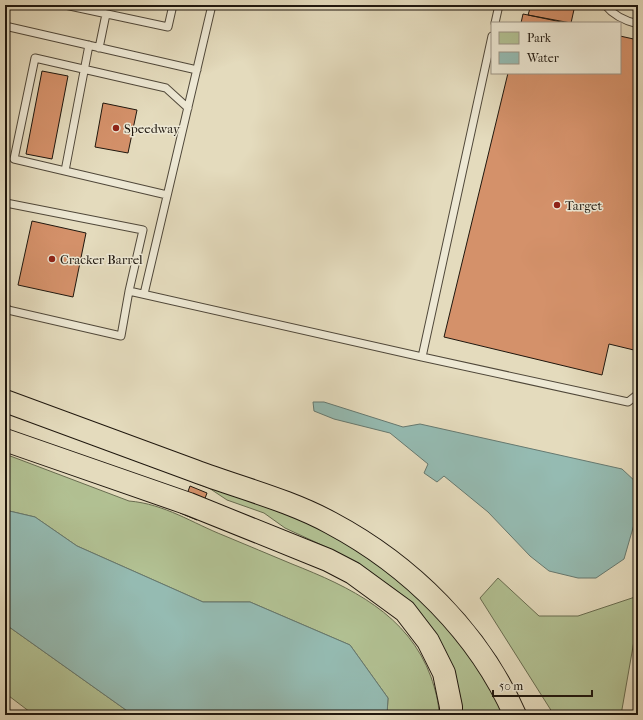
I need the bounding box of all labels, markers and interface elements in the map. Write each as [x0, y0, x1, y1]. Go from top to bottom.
legend [491, 22, 621, 74]
text: Park [527, 31, 552, 45]
text: Water [526, 51, 560, 65]
place label: Speedway [124, 121, 181, 136]
marker: Speedway [111, 123, 121, 133]
place label: Target [565, 198, 603, 213]
marker: Target [552, 200, 562, 210]
place label: Cracker Barrel [60, 252, 143, 267]
marker: Cracker Barrel [47, 254, 57, 264]
scale bar [493, 672, 592, 698]
text: 50 m [499, 679, 523, 693]

